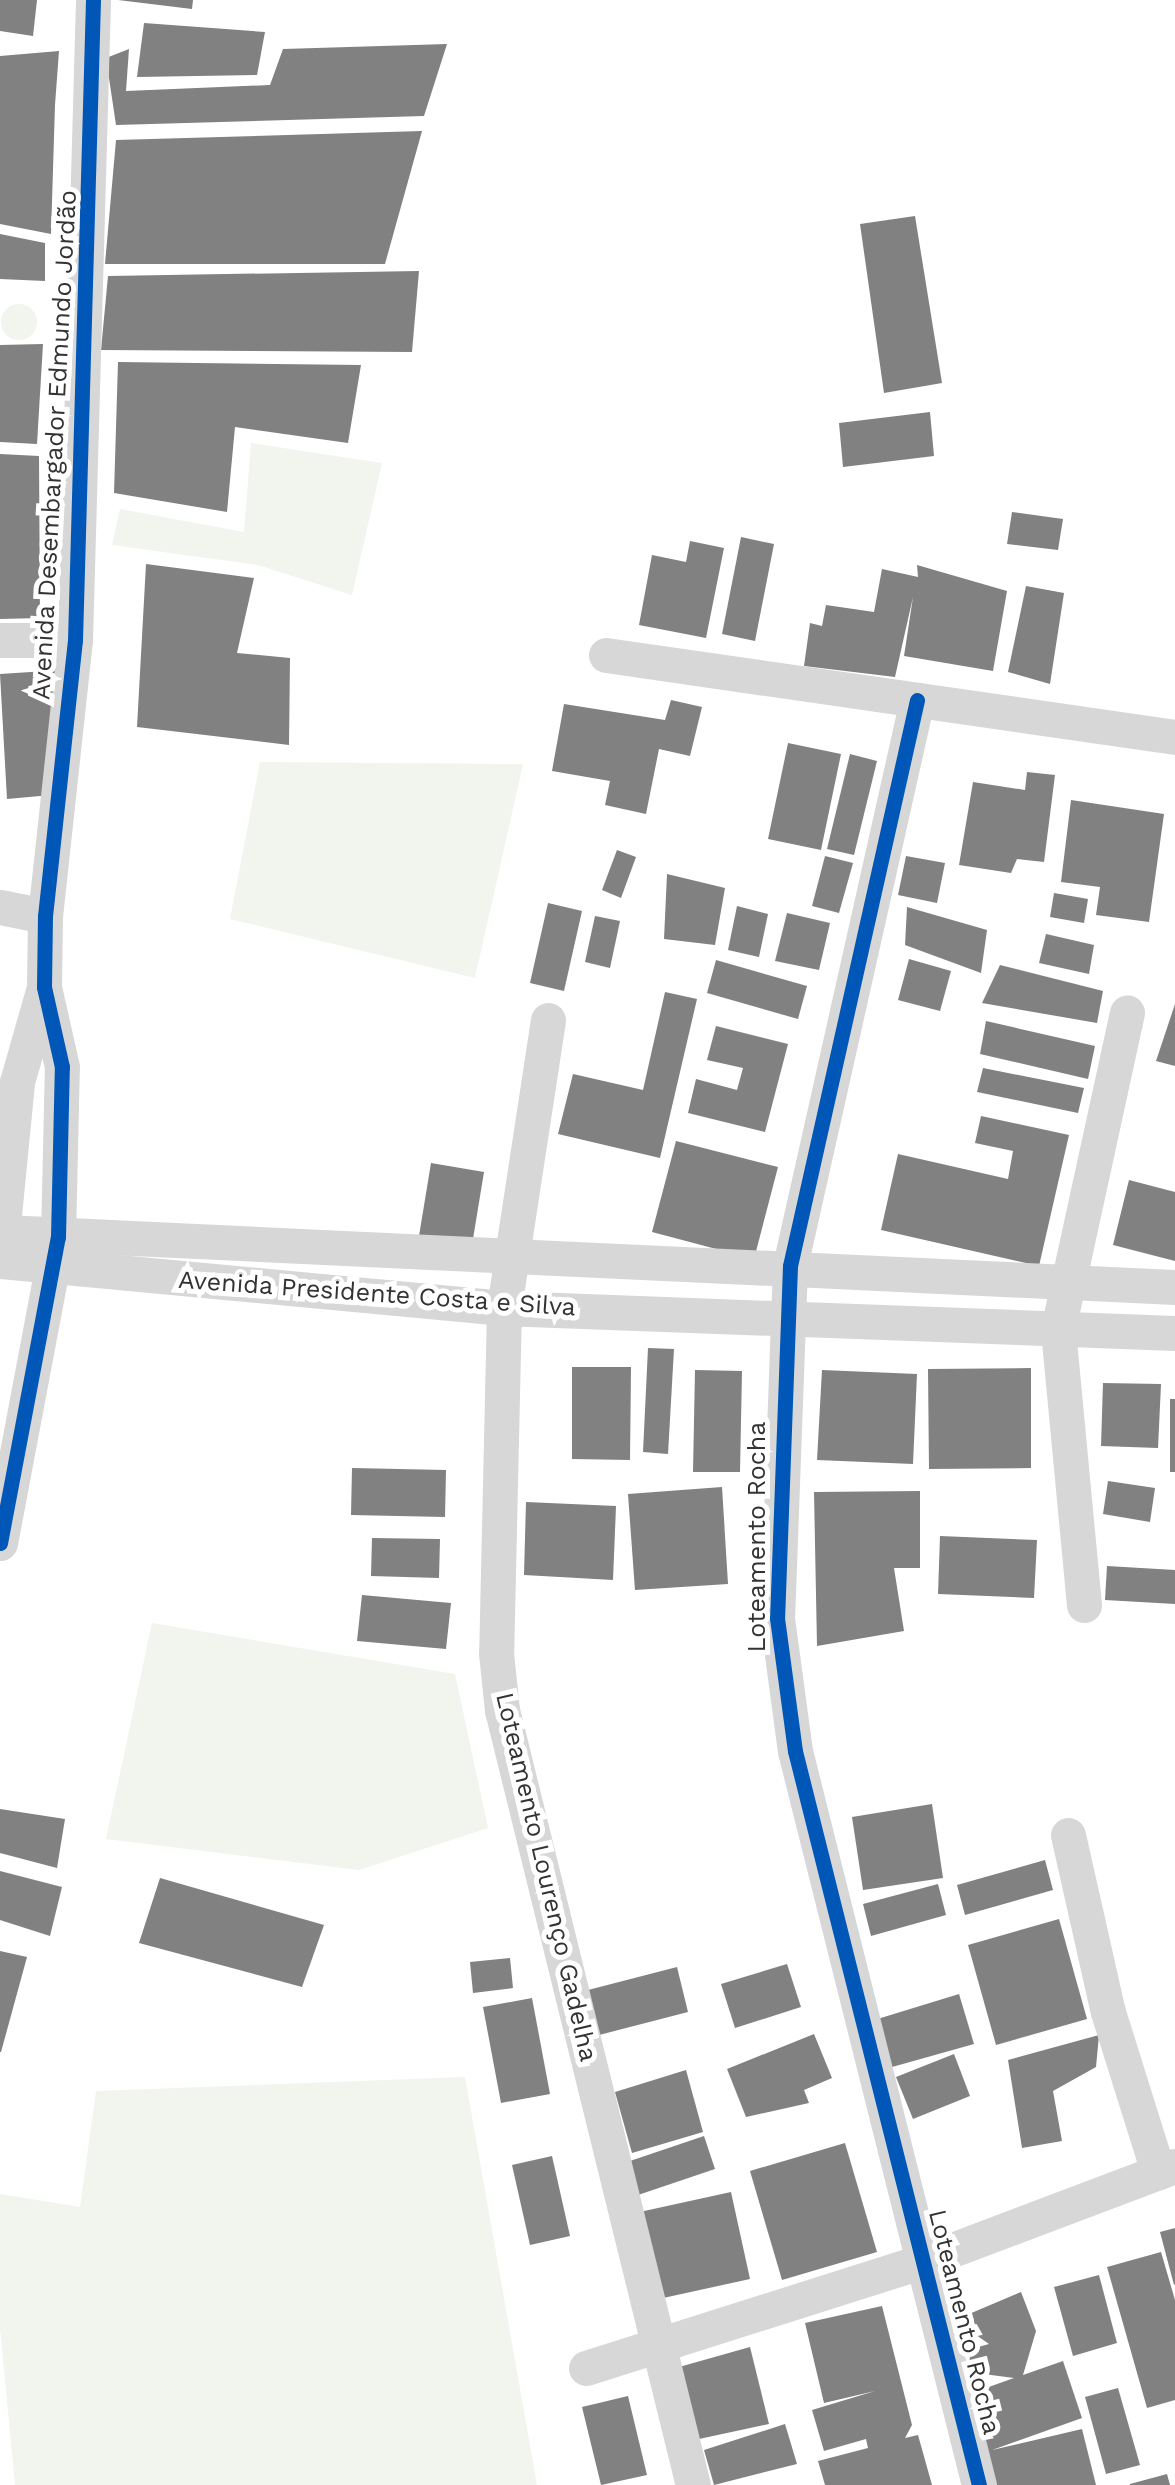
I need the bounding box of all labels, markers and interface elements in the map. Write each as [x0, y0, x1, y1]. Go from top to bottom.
street label: Avenida Desembargador Edmundo Jordão [27, 188, 83, 702]
street label: Avenida Presidente Costa e Silva [177, 1265, 577, 1323]
street label: Loteamento Rocha [742, 1422, 772, 1652]
street label: Loteamento Lourenço Gadelha [489, 1690, 603, 2064]
street label: Loteamento Rocha [922, 2206, 1006, 2438]

